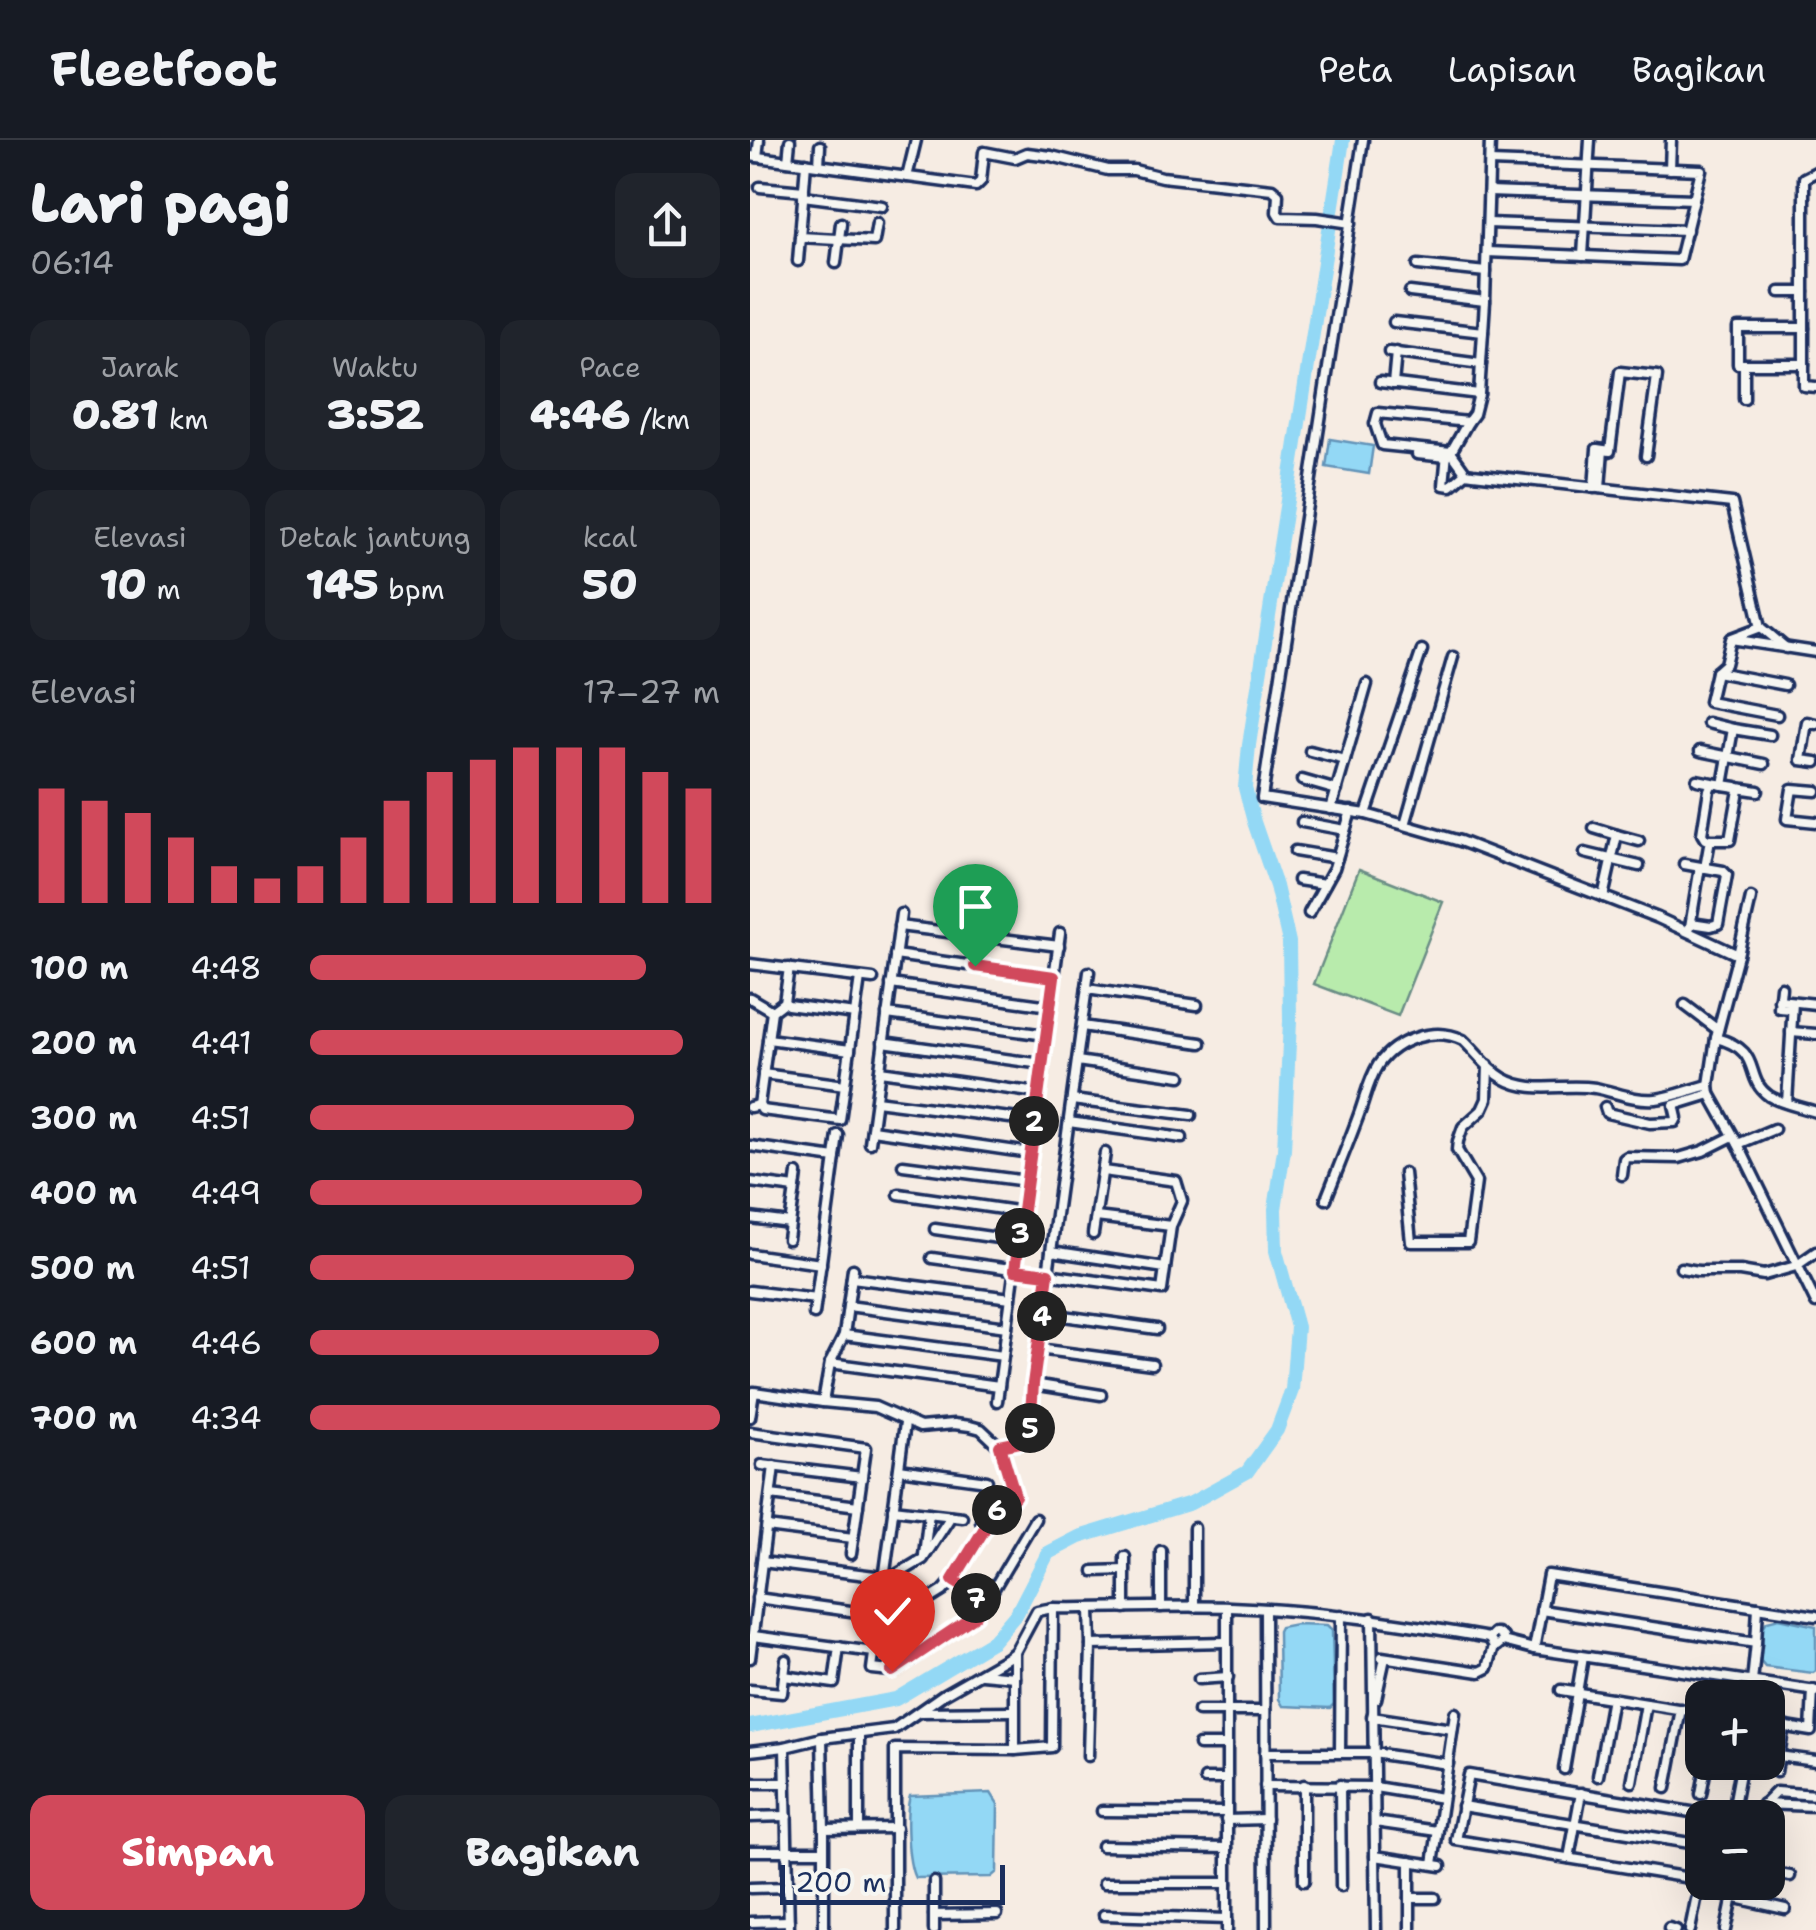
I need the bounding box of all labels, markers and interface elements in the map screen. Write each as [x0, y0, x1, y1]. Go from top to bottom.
text: Fleetfoot [50, 37, 278, 101]
text: Peta [1318, 46, 1393, 93]
text: Lapisan [1448, 46, 1577, 93]
text: Bagikan [1632, 46, 1766, 93]
text: Lari pagi [30, 166, 291, 240]
button: share [615, 173, 720, 278]
text: 06:14 [30, 241, 114, 284]
text: Jarak [101, 348, 179, 386]
text: Waktu [332, 348, 418, 386]
text: Pace [579, 348, 641, 386]
text: 0.81 [72, 386, 159, 442]
text: 3:52 [326, 386, 424, 442]
text: 4:46 [530, 386, 631, 442]
text: km [159, 400, 208, 438]
text: /km [631, 400, 690, 438]
text: Elevasi [93, 518, 187, 556]
text: Detak jantung [279, 518, 471, 556]
text: kcal [583, 518, 637, 556]
text: 10 [99, 556, 147, 612]
text: 145 [305, 556, 379, 612]
text: 50 [582, 556, 638, 612]
text: m [147, 570, 181, 608]
text: bpm [379, 570, 445, 608]
text: Elevasi [30, 670, 137, 713]
text: 17–27 m [582, 670, 720, 713]
pin [933, 864, 1018, 967]
icon: arrive [948, 879, 1003, 934]
text: 100 m [30, 946, 129, 989]
text: 4:48 [190, 946, 262, 989]
text: 200 m [30, 1021, 137, 1064]
text: 4:41 [190, 1021, 252, 1064]
text: 300 m [30, 1096, 137, 1139]
text: 4:51 [190, 1096, 251, 1139]
pin: 2 [1009, 1096, 1059, 1146]
text: 2 [1024, 1102, 1044, 1140]
text: 400 m [30, 1171, 137, 1214]
text: 4:49 [190, 1171, 261, 1214]
pin: 3 [995, 1208, 1045, 1258]
text: 3 [1010, 1214, 1030, 1252]
text: 500 m [30, 1246, 135, 1289]
text: 4:51 [190, 1246, 251, 1289]
pin: 4 [1017, 1291, 1067, 1341]
text: 4 [1032, 1297, 1052, 1335]
text: 600 m [30, 1321, 137, 1364]
text: 4:46 [190, 1321, 262, 1364]
text: 700 m [30, 1396, 137, 1439]
text: 4:34 [190, 1396, 262, 1439]
pin: 5 [1005, 1403, 1055, 1453]
text: 5 [1021, 1409, 1039, 1447]
pin: 6 [972, 1485, 1022, 1535]
text: 6 [987, 1491, 1007, 1529]
pin [850, 1569, 935, 1672]
pin: 7 [951, 1573, 1001, 1623]
text: 7 [966, 1579, 986, 1617]
icon: check [865, 1584, 920, 1639]
map controls [1685, 1680, 1785, 1900]
button: + [1685, 1680, 1785, 1780]
button: Simpan [30, 1795, 365, 1910]
button: Bagikan [385, 1795, 720, 1910]
button: − [1685, 1800, 1785, 1900]
scale bar [780, 1860, 1005, 1904]
text: 200 m [795, 1863, 886, 1901]

